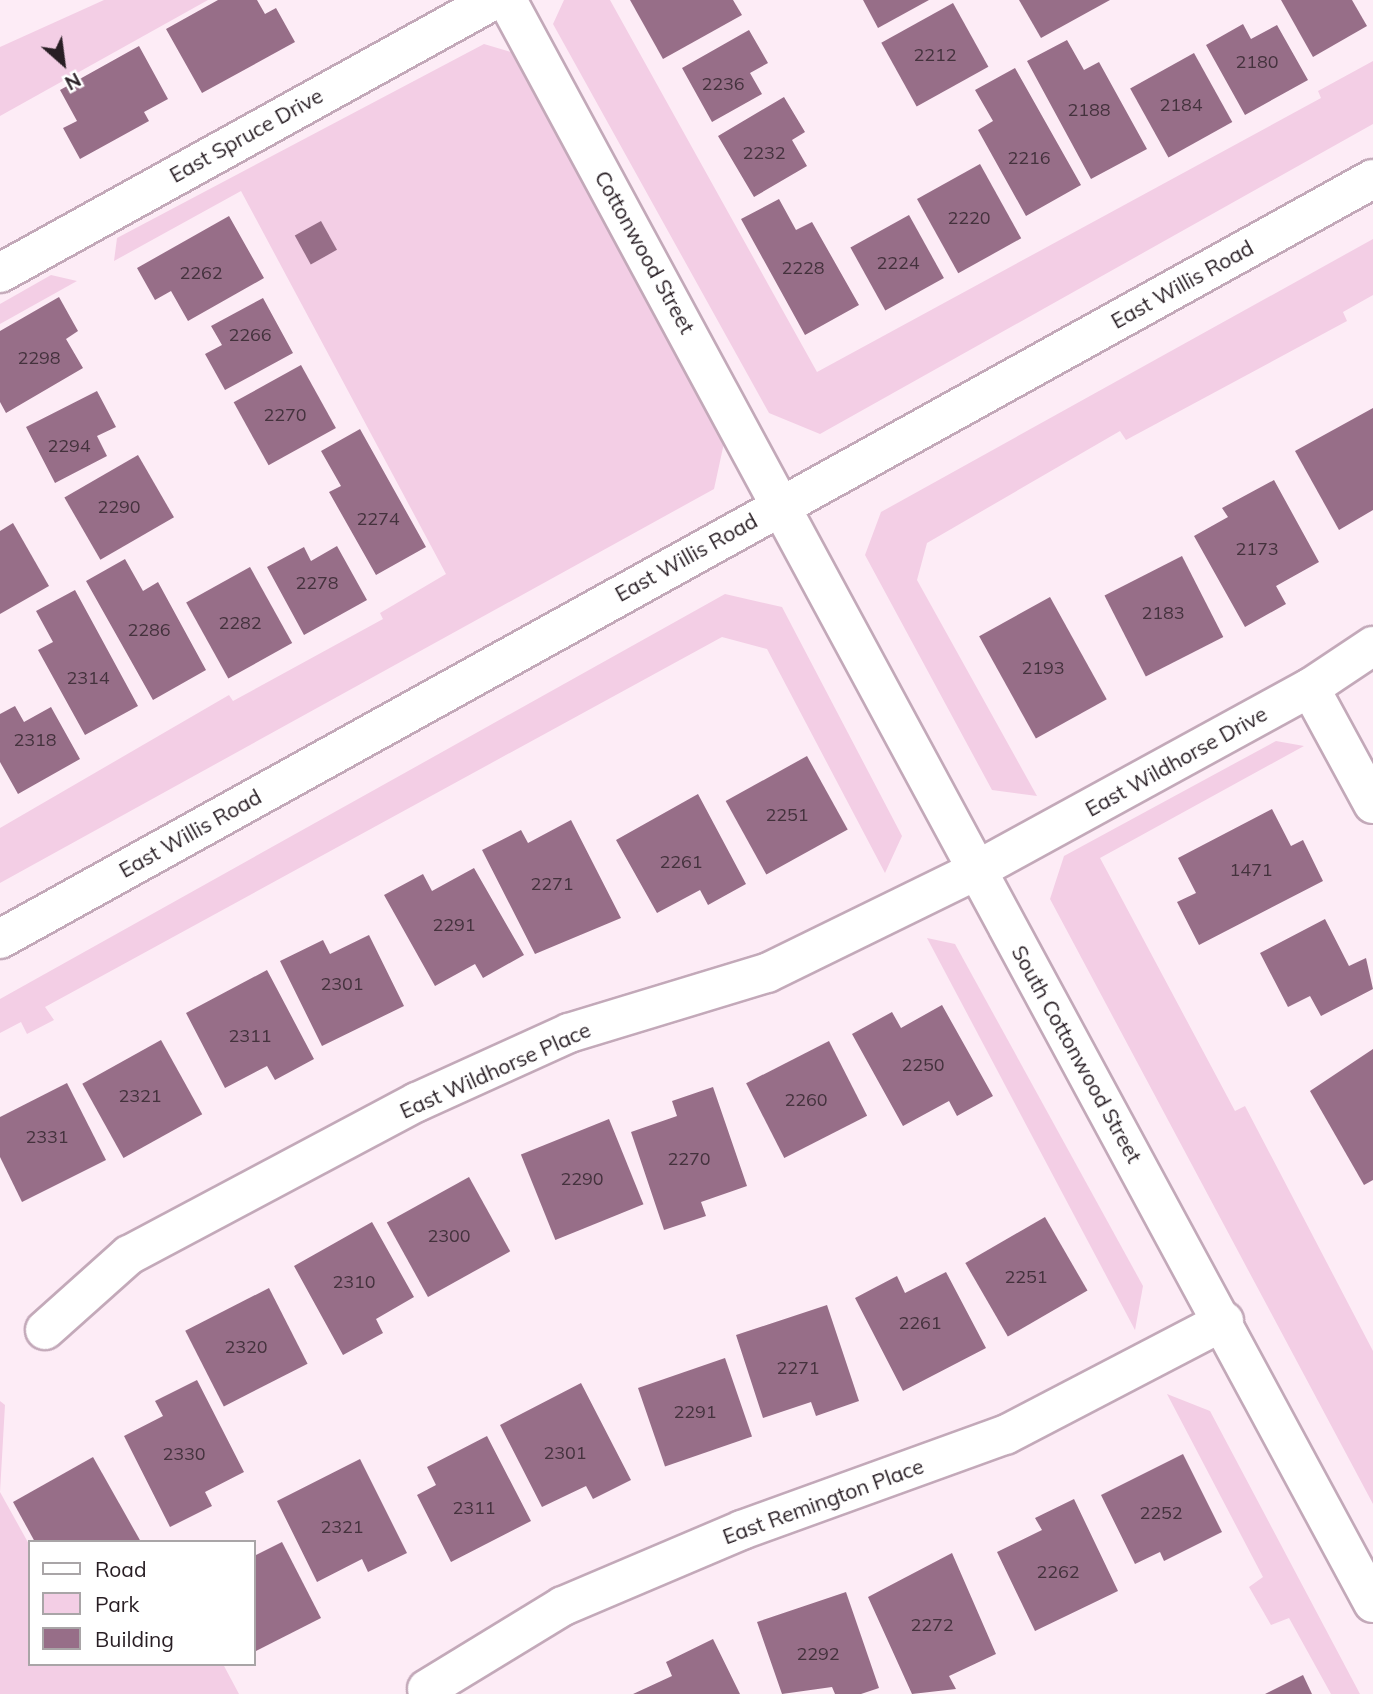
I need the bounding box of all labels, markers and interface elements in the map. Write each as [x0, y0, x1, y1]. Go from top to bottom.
north arrow [28, 28, 98, 98]
house number: 2212 [913, 44, 957, 66]
house number: 2180 [1235, 51, 1279, 73]
text: N [61, 68, 85, 96]
house number: 2236 [701, 73, 745, 95]
street label: East Spruce Drive [165, 82, 327, 188]
house number: 2184 [1159, 94, 1203, 116]
house number: 2188 [1067, 99, 1111, 121]
house number: 2232 [742, 142, 786, 164]
house number: 2216 [1007, 147, 1051, 169]
street label: Cottonwood Street [590, 166, 700, 338]
house number: 2220 [947, 207, 991, 229]
street label: East Willis Road [1107, 235, 1257, 333]
house number: 2224 [876, 252, 920, 274]
house number: 2228 [781, 257, 825, 279]
house number: 2262 [179, 262, 223, 284]
house number: 2266 [228, 324, 272, 346]
house number: 2298 [17, 347, 61, 369]
house number: 2270 [263, 404, 307, 426]
house number: 2294 [47, 435, 91, 457]
house number: 2290 [97, 496, 141, 518]
house number: 2274 [356, 508, 400, 530]
street label: East Willis Road [611, 508, 761, 606]
house number: 2173 [1235, 538, 1279, 560]
house number: 2278 [295, 572, 339, 594]
house number: 2183 [1141, 602, 1185, 624]
house number: 2282 [218, 612, 262, 634]
house number: 2286 [127, 619, 171, 641]
house number: 2193 [1021, 657, 1065, 679]
house number: 2314 [66, 667, 110, 689]
street label: East Wildhorse Drive [1081, 701, 1271, 821]
house number: 2318 [13, 729, 57, 751]
street label: East Willis Road [115, 784, 265, 882]
house number: 2251 [765, 804, 809, 826]
house number: 2261 [659, 851, 703, 873]
house number: 1471 [1229, 859, 1273, 881]
house number: 2271 [530, 873, 574, 895]
house number: 2291 [432, 914, 476, 936]
street label: South Cottonwood Street [1007, 941, 1147, 1167]
house number: 2301 [320, 973, 364, 995]
street label: East Wildhorse Place [396, 1017, 594, 1123]
house number: 2311 [228, 1025, 272, 1047]
house number: 2250 [901, 1054, 945, 1076]
house number: 2321 [118, 1085, 162, 1107]
house number: 2260 [784, 1089, 828, 1111]
house number: 2331 [25, 1126, 69, 1148]
house number: 2270 [667, 1148, 711, 1170]
house number: 2290 [560, 1168, 604, 1190]
house number: 2300 [427, 1225, 471, 1247]
house number: 2251 [1004, 1266, 1048, 1288]
house number: 2310 [332, 1271, 376, 1293]
house number: 2261 [898, 1312, 942, 1334]
house number: 2320 [224, 1336, 268, 1358]
house number: 2271 [776, 1357, 820, 1379]
house number: 2291 [673, 1401, 717, 1423]
house number: 2301 [543, 1442, 587, 1464]
house number: 2330 [162, 1443, 206, 1465]
street label: East Remington Place [719, 1453, 927, 1549]
house number: 2311 [452, 1497, 496, 1519]
house number: 2252 [1139, 1502, 1183, 1524]
house number: 2321 [320, 1516, 364, 1538]
legend [28, 1540, 256, 1666]
text: Road [95, 1556, 146, 1582]
house number: 2262 [1036, 1561, 1080, 1583]
text: Park [95, 1591, 139, 1617]
house number: 2272 [910, 1614, 954, 1636]
text: Building [95, 1626, 174, 1652]
house number: 2292 [796, 1643, 840, 1665]

